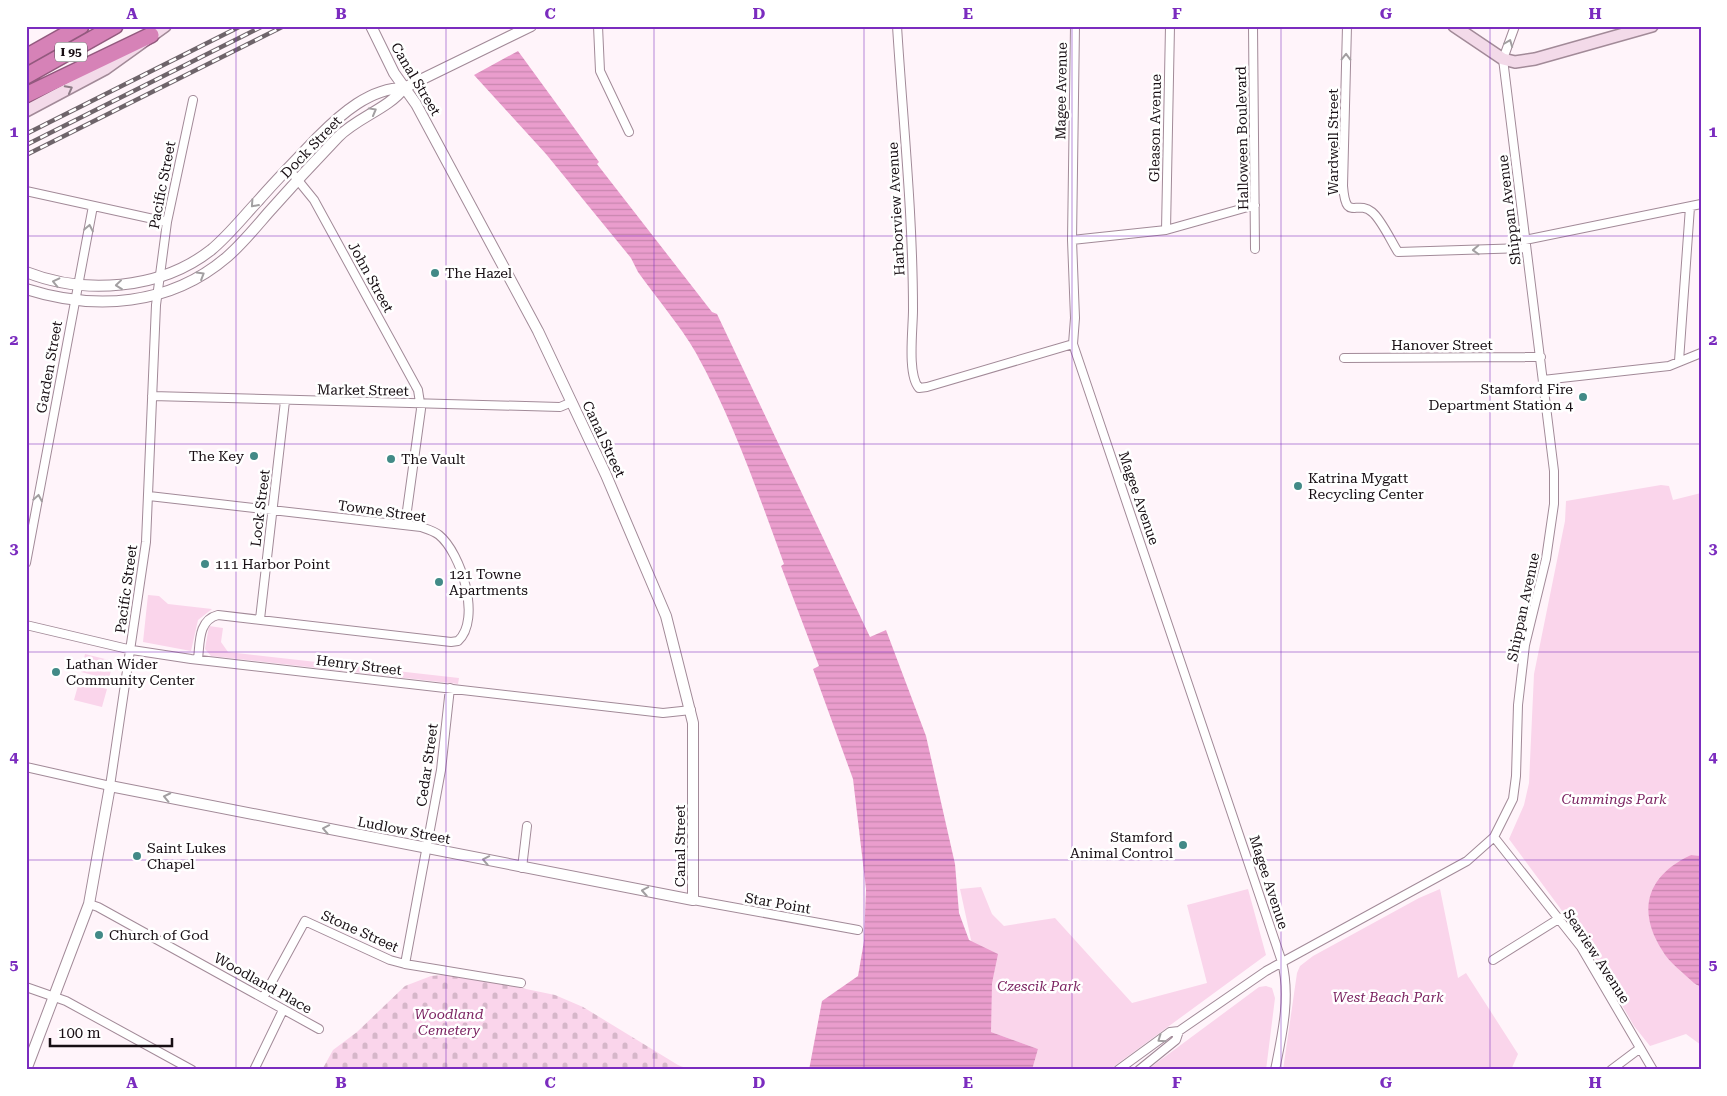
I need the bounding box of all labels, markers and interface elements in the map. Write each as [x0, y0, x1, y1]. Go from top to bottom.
text: A [126, 4, 138, 23]
text: B [335, 4, 347, 23]
text: C [544, 4, 556, 23]
text: D [753, 4, 766, 23]
text: E [963, 4, 973, 23]
text: F [1172, 4, 1182, 23]
text: G [1380, 4, 1393, 23]
text: H [1588, 4, 1602, 23]
one-way arrow [1503, 39, 1513, 48]
street label: Canal Street [388, 40, 444, 118]
road number: I 95 [55, 42, 87, 62]
street label: Magee Avenue [1052, 42, 1070, 140]
one-way arrow [1341, 53, 1351, 60]
street label: Halloween Boulevard [1233, 66, 1251, 210]
street label: Gleason Avenue [1146, 73, 1164, 182]
one-way arrow [64, 85, 73, 95]
street label: Wardwell Street [1325, 89, 1341, 196]
one-way arrow [368, 107, 377, 117]
street label: Dock Street [277, 113, 345, 181]
text: 1 [10, 122, 19, 141]
text: 1 [1709, 122, 1718, 141]
street label: Pacific Street [146, 140, 178, 230]
street label: Harborview Avenue [884, 141, 907, 276]
street label: Shippan Avenue [1494, 154, 1524, 266]
one-way arrow [251, 199, 260, 208]
one-way arrow [83, 224, 93, 233]
street label: John Street [345, 239, 397, 315]
one-way arrow [1472, 244, 1480, 255]
place label: The Hazel [445, 265, 513, 281]
marker: The Hazel [429, 267, 441, 279]
one-way arrow [196, 271, 205, 281]
one-way arrow [52, 277, 61, 288]
one-way arrow [115, 279, 123, 290]
street label: Garden Street [33, 319, 65, 415]
text: 2 [10, 330, 19, 349]
text: 2 [1709, 330, 1718, 349]
street label: Hanover Street [1391, 337, 1493, 353]
street label: Market Street [317, 381, 409, 399]
place label: Stamford Fire Department Station 4 [1428, 381, 1573, 413]
marker: Stamford Fire Department Station 4 [1577, 391, 1589, 403]
street label: Canal Street [579, 398, 629, 480]
place label: The Key [189, 448, 245, 464]
street label: Magee Avenue [1116, 449, 1163, 547]
marker: The Key [248, 450, 260, 462]
place label: The Vault [401, 451, 465, 467]
marker: The Vault [385, 453, 397, 465]
street label: Lock Street [247, 468, 273, 548]
place label: Katrina Mygatt Recycling Center [1308, 470, 1424, 502]
marker: Katrina Mygatt Recycling Center [1292, 480, 1304, 492]
one-way arrow [33, 493, 43, 502]
street label: Towne Street [337, 497, 427, 525]
text: 3 [10, 539, 19, 558]
text: 3 [1709, 539, 1718, 558]
street label: Pacific Street [112, 544, 140, 634]
street label: Shippan Avenue [1504, 551, 1542, 663]
place label: 111 Harbor Point [215, 556, 330, 572]
marker: 111 Harbor Point [199, 558, 211, 570]
place label: 121 Towne Apartments [449, 566, 528, 598]
marker: 121 Towne Apartments [433, 576, 445, 588]
street label: Henry Street [315, 652, 403, 678]
place label: Lathan Wider Community Center [66, 656, 195, 688]
marker: Lathan Wider Community Center [50, 666, 62, 678]
street label: Cedar Street [413, 722, 441, 808]
text: 4 [10, 747, 19, 766]
text: 4 [1709, 747, 1718, 766]
park label: Cummings Park [1562, 791, 1667, 807]
one-way arrow [162, 792, 171, 803]
street label: Canal Street [672, 805, 688, 887]
street label: Ludlow Street [356, 813, 452, 847]
one-way arrow [322, 824, 331, 835]
place label: Stamford Animal Control [1070, 829, 1174, 861]
street label: Magee Avenue [1246, 833, 1292, 931]
marker: Stamford Animal Control [1177, 839, 1189, 851]
place label: Saint Lukes Chapel [147, 840, 226, 872]
marker: Saint Lukes Chapel [131, 850, 143, 862]
one-way arrow [481, 855, 490, 866]
one-way arrow [641, 886, 650, 897]
street label: Star Point [744, 889, 812, 917]
street label: Seaview Avenue [1561, 906, 1634, 1006]
street label: Stone Street [319, 907, 401, 955]
place label: Church of God [109, 927, 209, 943]
marker: Church of God [93, 929, 105, 941]
street label: Woodland Place [211, 949, 315, 1017]
text: 5 [10, 955, 19, 974]
text: 5 [1709, 955, 1718, 974]
park label: Czescik Park [997, 978, 1081, 994]
park label: West Beach Park [1332, 989, 1444, 1005]
park label: Woodland Cemetery [415, 1006, 484, 1038]
scale bar [50, 1016, 172, 1048]
text: 100 m [58, 1024, 101, 1042]
one-way arrow [1157, 1033, 1166, 1042]
text: A [126, 1073, 138, 1092]
text: B [335, 1073, 347, 1092]
text: C [544, 1073, 556, 1092]
text: D [753, 1073, 766, 1092]
text: E [963, 1073, 973, 1092]
text: F [1172, 1073, 1182, 1092]
text: G [1380, 1073, 1393, 1092]
text: H [1588, 1073, 1602, 1092]

